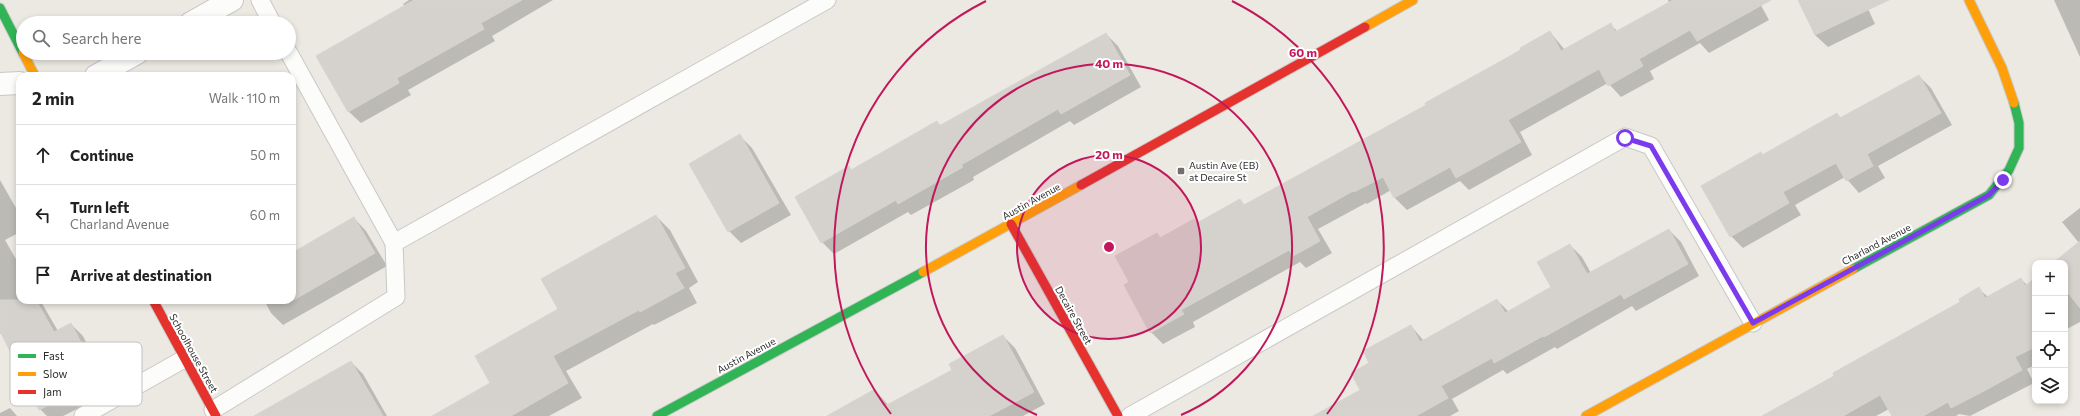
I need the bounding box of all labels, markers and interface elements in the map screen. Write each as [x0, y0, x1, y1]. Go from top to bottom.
search box [16, 16, 296, 60]
icon: search [30, 27, 52, 49]
text: Search here [62, 29, 141, 47]
text: 60 m [1289, 45, 1317, 59]
text: 40 m [1095, 56, 1123, 70]
text: 2 min [32, 88, 74, 109]
text: Walk · 110 m [209, 90, 280, 106]
route start [1616, 129, 1634, 147]
icon: ahead [32, 144, 54, 166]
text: Continue [70, 146, 134, 164]
text: 50 m [250, 147, 280, 163]
text: 20 m [1095, 147, 1123, 161]
place label: Austin Ave (EB) at Decaire St [1189, 159, 1259, 183]
marker: Austin Ave (EB) at Decaire St [1176, 166, 1186, 176]
route end [1994, 171, 2012, 189]
street label: Austin Avenue [1000, 180, 1062, 222]
text: Turn left [70, 198, 129, 216]
icon: left [32, 204, 54, 226]
text: 60 m [250, 207, 280, 223]
text: Charland Avenue [70, 216, 169, 232]
street label: Charland Avenue [1839, 221, 1913, 267]
centre of rings [1102, 240, 1116, 254]
map controls [2032, 260, 2068, 404]
button: + [2032, 260, 2068, 296]
icon: arrive [32, 264, 54, 286]
text: Arrive at destination [70, 266, 212, 284]
street label: Decaire Street [1053, 284, 1095, 346]
button: − [2032, 296, 2068, 332]
street label: Schoolhouse Street [167, 311, 221, 395]
button: locate [2032, 332, 2068, 368]
street label: Austin Avenue [715, 335, 777, 375]
legend [10, 342, 142, 406]
text: Fast [43, 349, 65, 362]
text: Slow [43, 367, 68, 380]
button: layers [2032, 368, 2068, 404]
text: Jam [43, 385, 62, 399]

